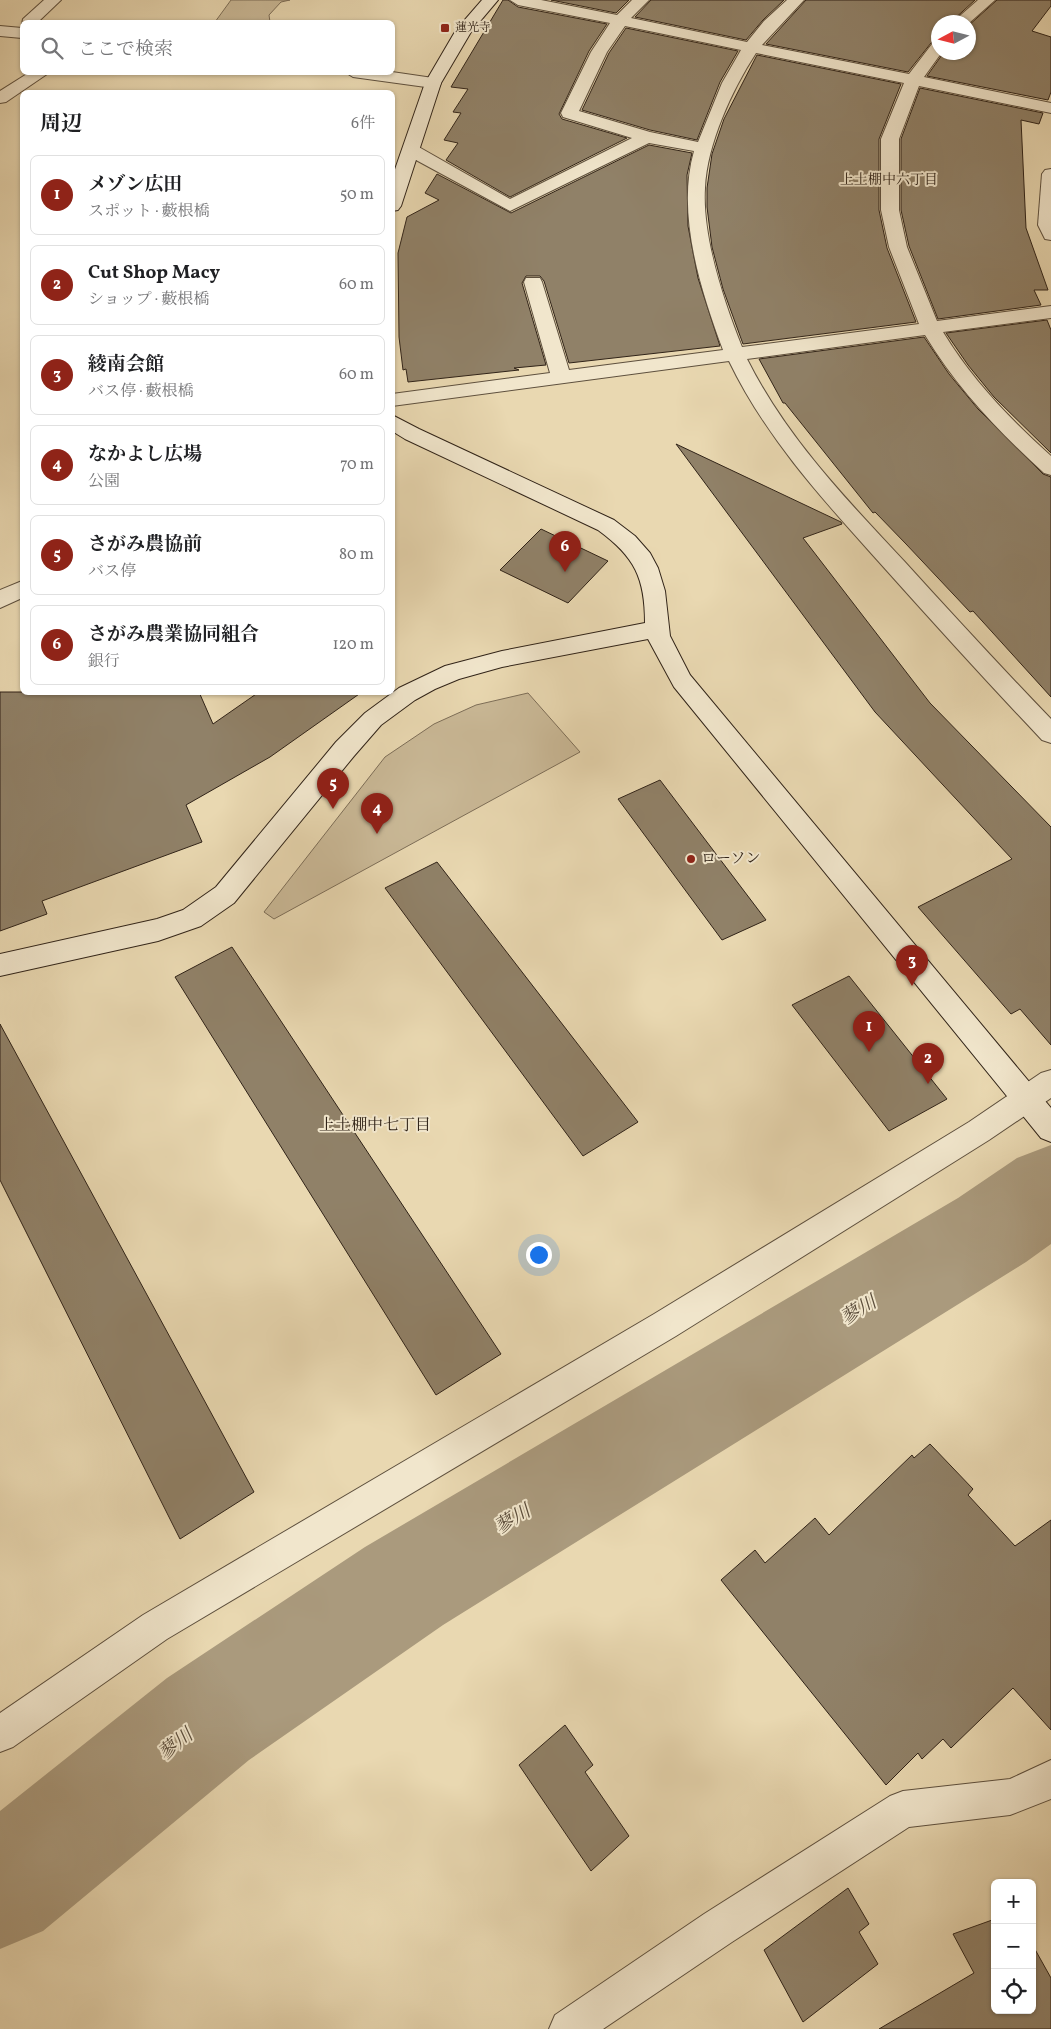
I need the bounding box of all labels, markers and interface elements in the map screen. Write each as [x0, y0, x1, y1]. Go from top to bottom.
north arrow [931, 15, 976, 60]
search box [20, 20, 395, 75]
place label: 蓮光寺 [455, 20, 491, 36]
marker: 蓮光寺 [439, 22, 451, 34]
icon: search [38, 34, 66, 62]
text: ここで検索 [78, 37, 173, 63]
text: 周辺 [40, 110, 82, 139]
text: 6件 [351, 113, 375, 135]
district label: 上土棚中六丁目 [840, 171, 938, 190]
text: メゾン広田 [88, 172, 182, 198]
text: 1 [54, 184, 60, 206]
text: 50 m [340, 184, 374, 206]
text: スポット · 藪根橋 [88, 201, 210, 223]
text: Cut Shop Macy [88, 260, 220, 286]
text: 2 [53, 274, 61, 296]
text: 60 m [339, 274, 374, 296]
text: ショップ · 藪根橋 [88, 289, 209, 311]
text: 綾南会館 [88, 352, 164, 378]
text: 3 [53, 364, 61, 386]
text: 60 m [339, 364, 374, 386]
text: バス停 · 藪根橋 [88, 381, 194, 403]
text: なかよし広場 [88, 442, 202, 468]
text: 4 [52, 454, 62, 476]
text: 70 m [340, 454, 374, 476]
text: 公園 [88, 471, 120, 493]
pin: 6 [549, 531, 581, 572]
text: さがみ農協前 [88, 532, 202, 558]
text: 5 [53, 544, 61, 566]
text: 80 m [339, 544, 374, 566]
text: バス停 [88, 561, 136, 583]
text: さがみ農業協同組合 [88, 622, 259, 648]
text: 6 [53, 634, 61, 656]
text: 120 m [332, 634, 374, 656]
text: 銀行 [88, 651, 120, 673]
pin: 5 [317, 768, 349, 809]
pin: 4 [361, 793, 393, 834]
place label: ローソン [701, 849, 760, 870]
marker: ローソン [685, 853, 697, 865]
pin: 3 [896, 945, 928, 986]
pin: 1 [853, 1011, 885, 1052]
pin: 2 [912, 1043, 944, 1084]
district label: 上土棚中七丁目 [319, 1115, 431, 1137]
your location [526, 1242, 552, 1268]
water label: 蓼川 [836, 1289, 884, 1332]
water label: 蓼川 [490, 1498, 538, 1541]
water label: 蓼川 [153, 1722, 200, 1767]
map controls [991, 1879, 1036, 2014]
button: + [991, 1879, 1036, 1924]
button: − [991, 1924, 1036, 1969]
button: locate [991, 1969, 1036, 2014]

